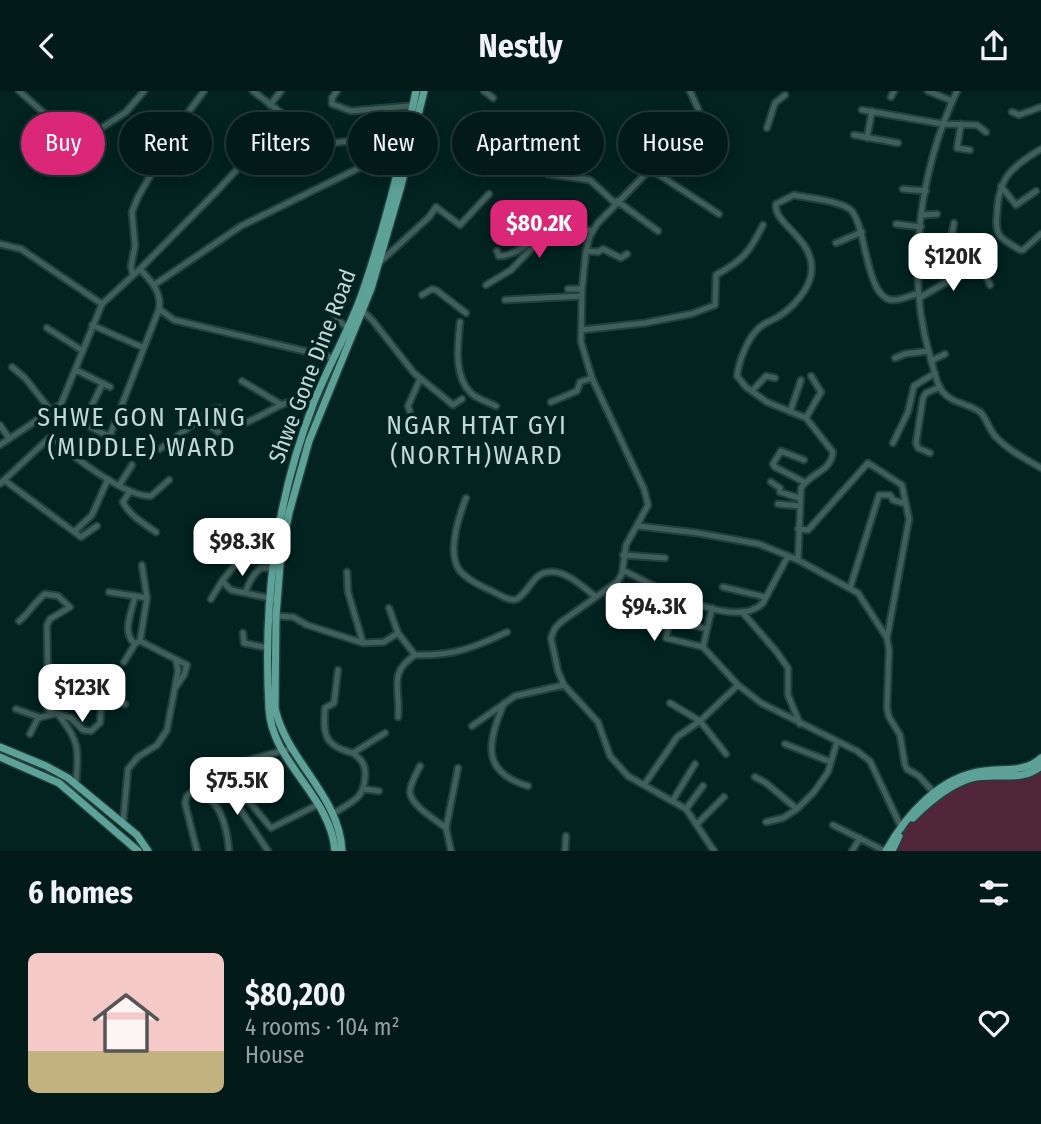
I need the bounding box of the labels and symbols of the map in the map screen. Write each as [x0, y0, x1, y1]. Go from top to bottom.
pin: $80.2K [482, 201, 596, 260]
pin: $120K [904, 233, 1002, 293]
street label: Shwe Gone Dine Road [262, 265, 362, 467]
district label: SHWE GON TAING (MIDDLE) WARD [37, 402, 247, 463]
district label: NGAR HTAT GYI (NORTH)WARD [386, 410, 568, 471]
pin: $98.3K [185, 519, 299, 578]
pin: $94.3K [597, 583, 711, 643]
pin: $123K [33, 665, 131, 724]
pin: $75.5K [180, 757, 294, 817]

